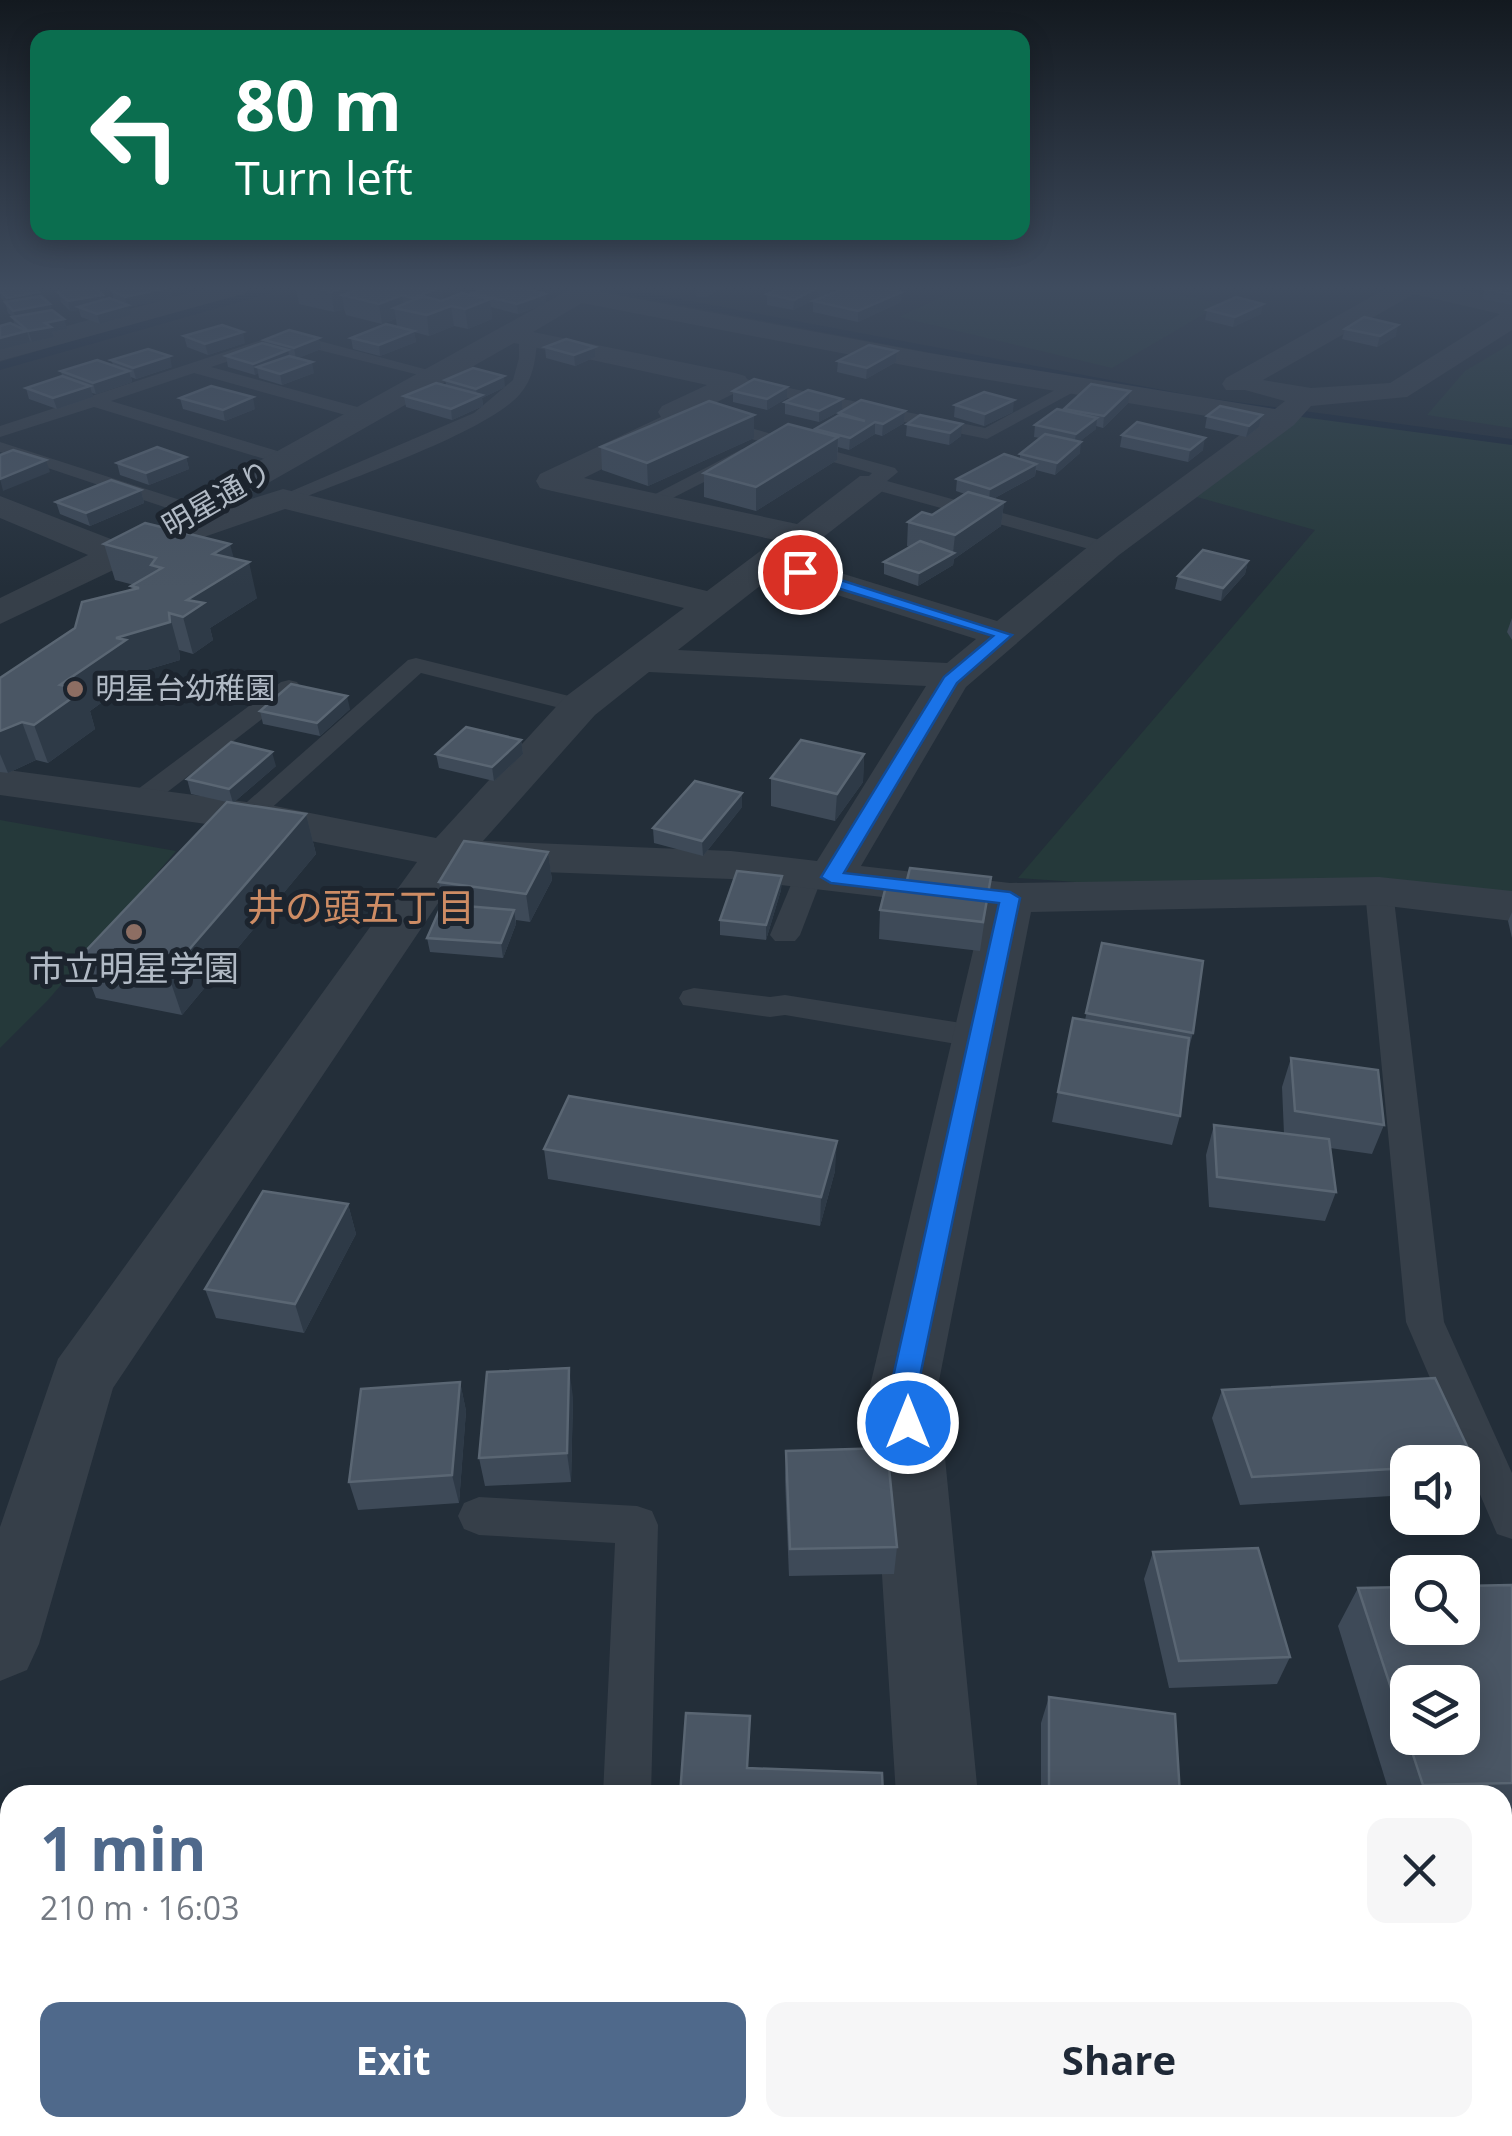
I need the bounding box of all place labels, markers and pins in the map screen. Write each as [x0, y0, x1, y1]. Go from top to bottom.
pin [758, 530, 843, 615]
place label: 明星台幼稚園 [95, 667, 275, 708]
marker: 明星台幼稚園 [64, 678, 86, 700]
marker: 市立明星学園 [123, 921, 145, 943]
place label: 市立明星学園 [29, 944, 239, 991]

